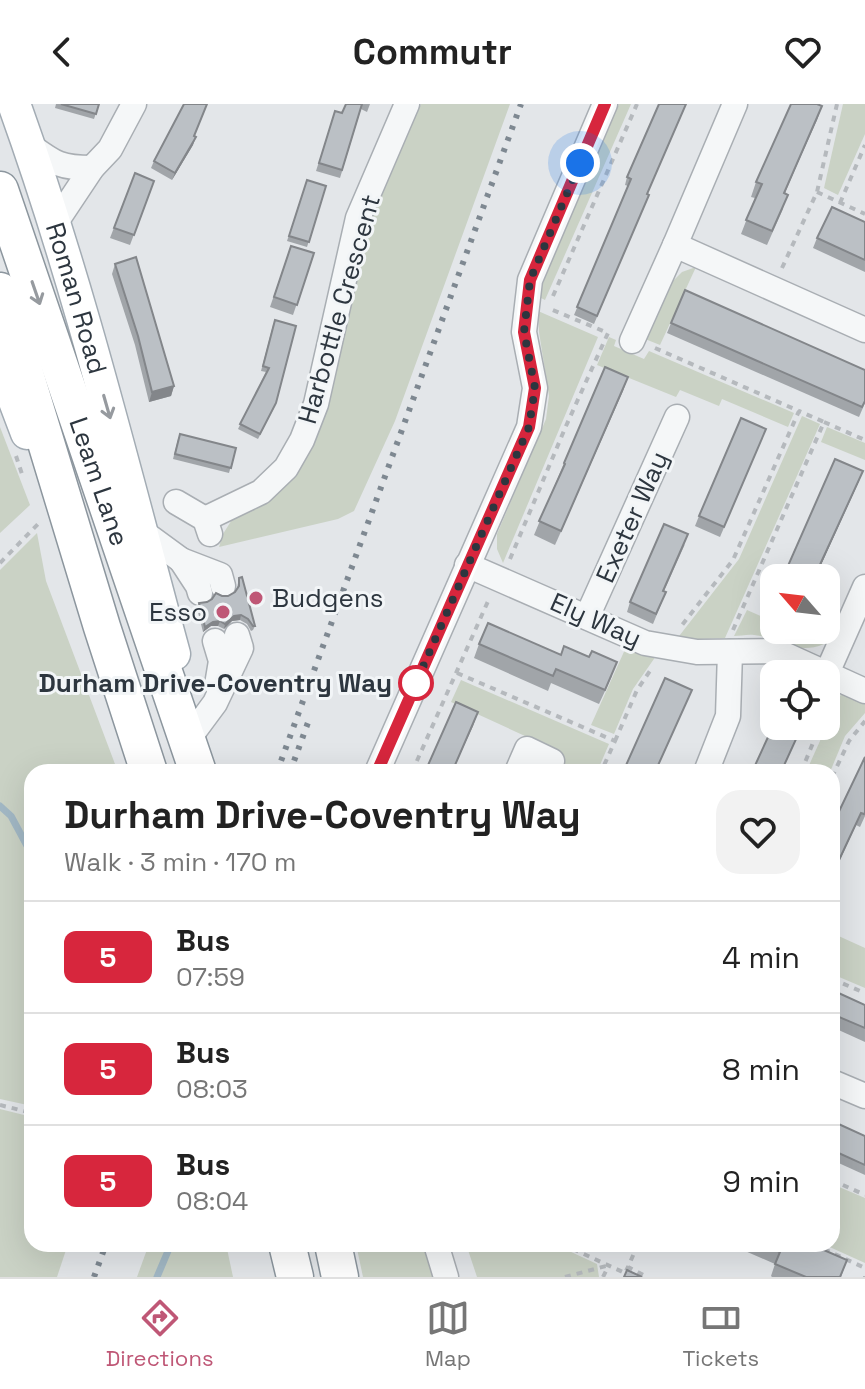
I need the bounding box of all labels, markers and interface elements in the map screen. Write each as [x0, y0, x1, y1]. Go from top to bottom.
text: Commutr [353, 29, 512, 75]
icon: back [40, 30, 84, 74]
icon: heart [781, 30, 825, 74]
your location [560, 143, 600, 183]
street label: Harbottle Crescent [290, 190, 388, 428]
street label: Roman Road [38, 218, 115, 378]
one-way arrow [29, 281, 44, 306]
one-way arrow [101, 394, 116, 420]
street label: Leam Lane [62, 413, 137, 551]
street label: Exeter Way [588, 446, 676, 588]
north arrow [760, 564, 840, 644]
map controls [760, 564, 840, 740]
place label: Budgens [272, 581, 384, 615]
street label: Ely Way [545, 585, 647, 655]
marker: Budgens [247, 589, 265, 607]
place label: Esso [149, 595, 207, 629]
marker: Esso [214, 603, 232, 621]
button: locate [760, 660, 840, 740]
place label: Durham Drive-Coventry Way [39, 666, 392, 700]
marker: Durham Drive-Coventry Way [399, 666, 433, 700]
button: heart [716, 790, 800, 874]
text: Durham Drive-Coventry Way [64, 791, 581, 839]
text: Walk · 3 min · 170 m [64, 845, 296, 879]
text: Bus [176, 921, 230, 960]
text: 4 min [722, 938, 800, 977]
text: 5 [100, 939, 116, 975]
text: 07:59 [176, 960, 245, 994]
text: Bus [176, 1033, 230, 1072]
text: 8 min [722, 1050, 800, 1089]
text: 5 [100, 1051, 116, 1087]
text: 08:03 [176, 1072, 248, 1106]
text: Bus [176, 1145, 230, 1184]
text: 9 min [722, 1162, 800, 1201]
text: 5 [100, 1163, 116, 1199]
text: 08:04 [176, 1184, 248, 1218]
tab: Directions [106, 1296, 214, 1372]
tab: Map [425, 1296, 471, 1372]
tab: Tickets [682, 1296, 759, 1372]

